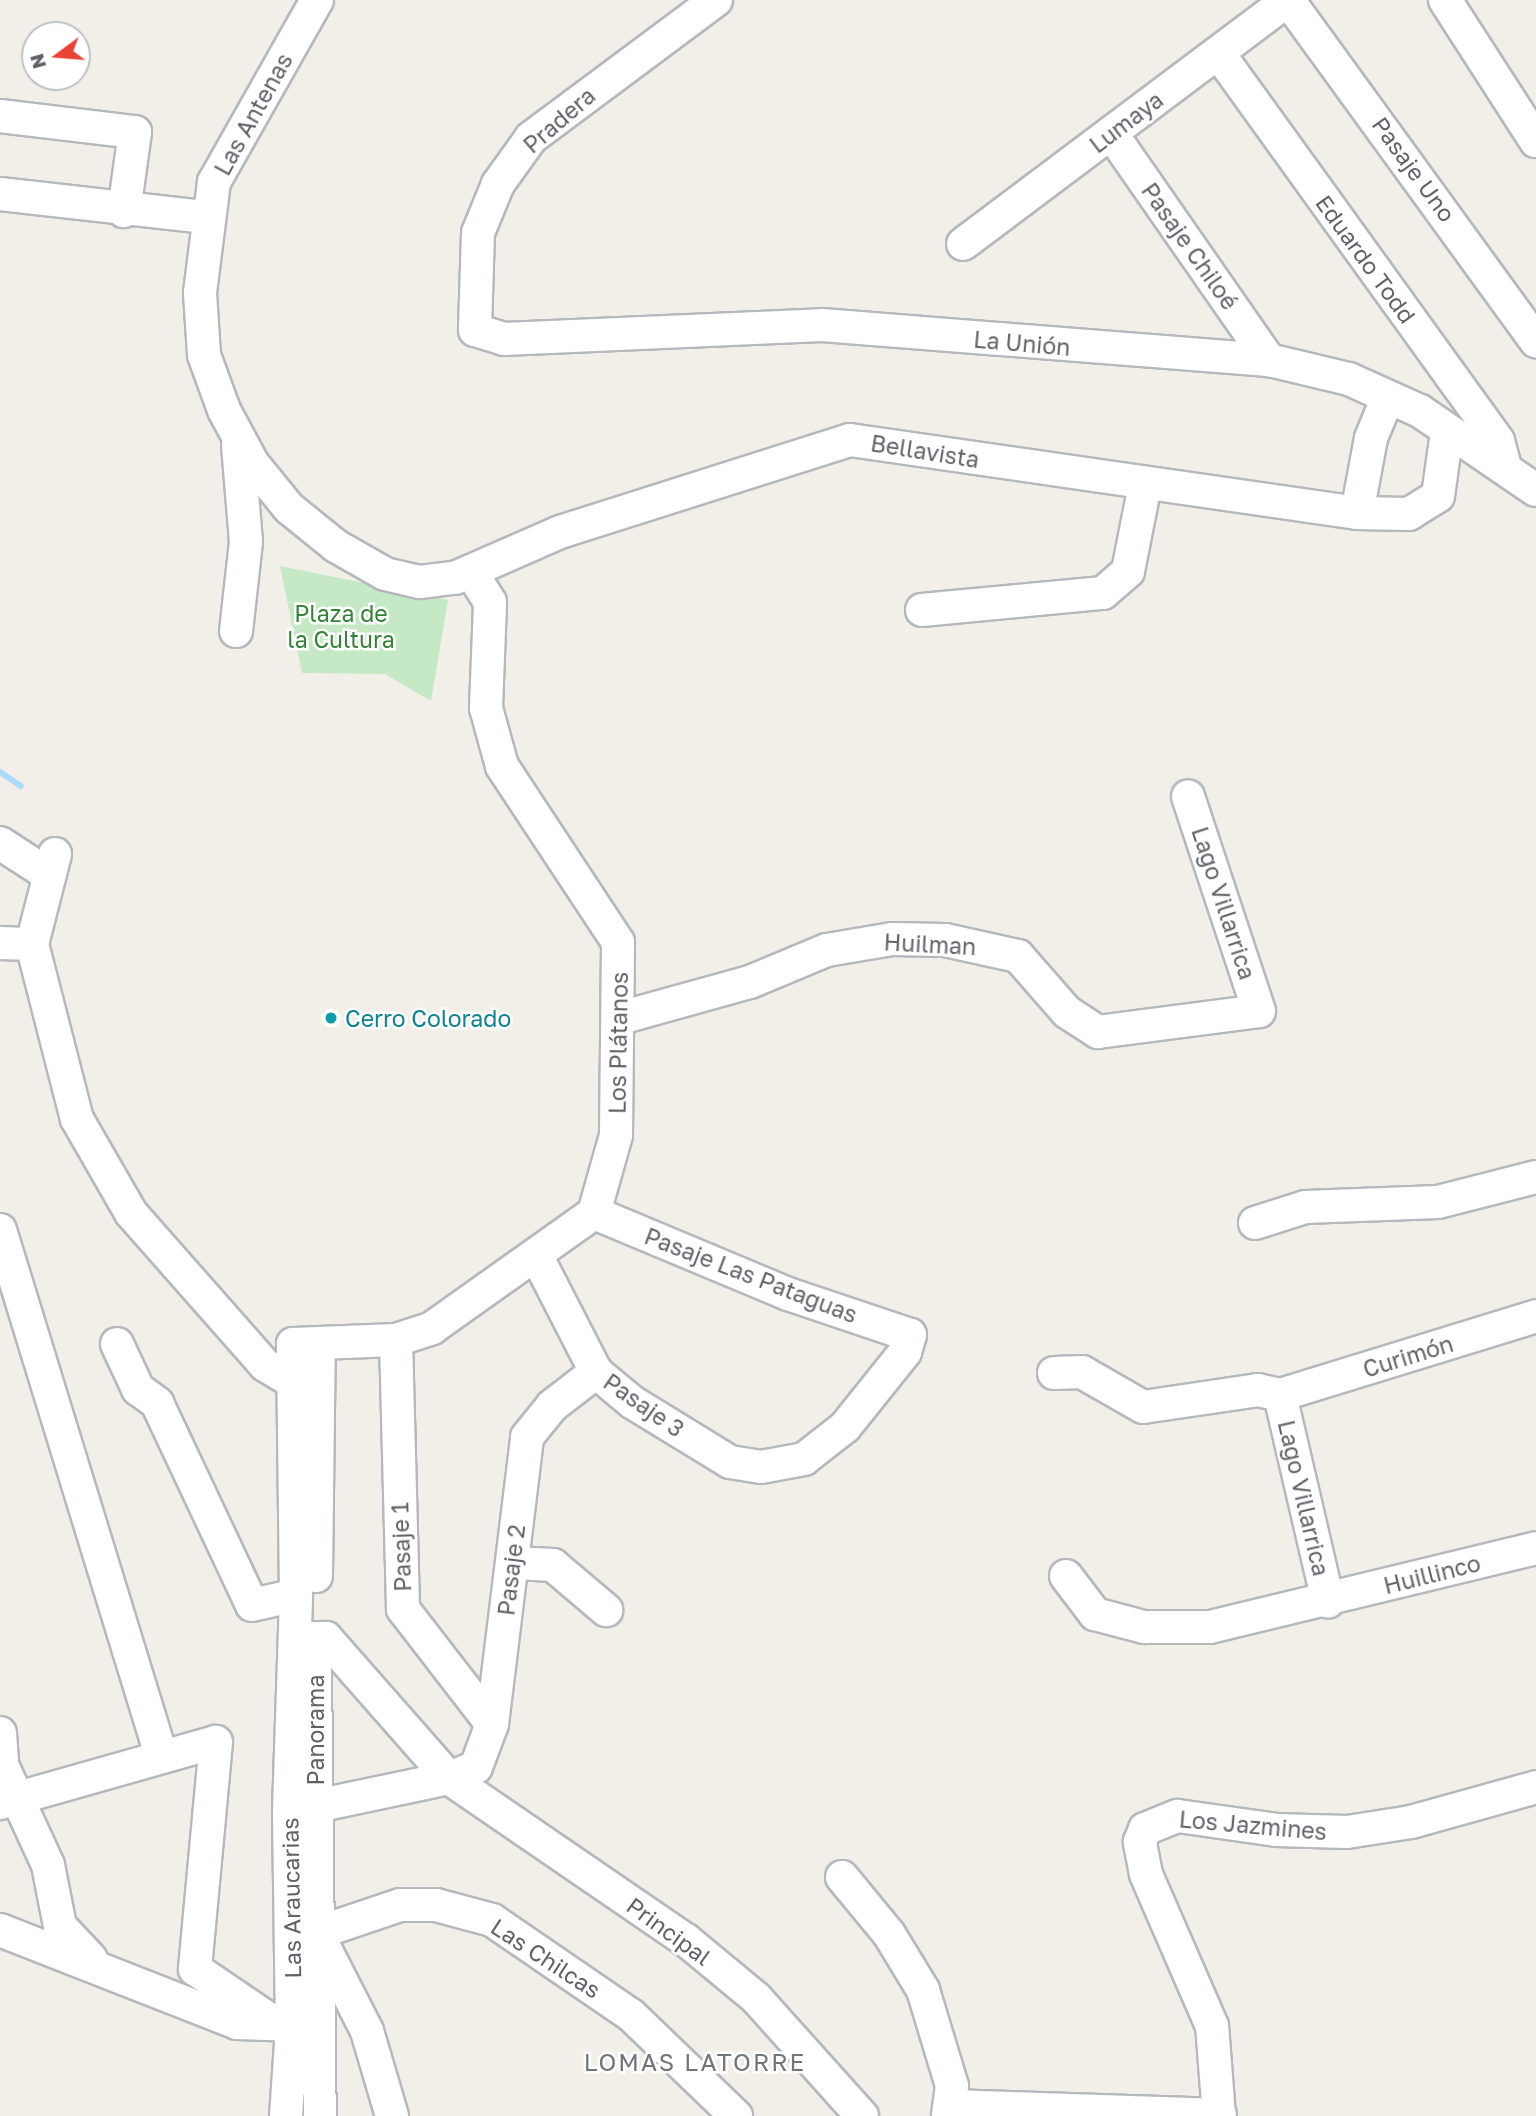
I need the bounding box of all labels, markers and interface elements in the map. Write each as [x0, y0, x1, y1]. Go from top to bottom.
north arrow [21, 21, 91, 91]
street label: Las Antenas [208, 48, 298, 180]
text: N [24, 51, 50, 71]
street label: Pradera [517, 81, 601, 159]
street label: Lumaya [1084, 86, 1168, 158]
street label: Pasaje Uno [1367, 111, 1461, 227]
street label: Pasaje Chiloé [1136, 177, 1244, 315]
street label: Eduardo Todd [1310, 190, 1422, 328]
street label: La Unión [972, 325, 1072, 361]
street label: Bellavista [869, 429, 981, 473]
park label: Plaza de la Cultura [287, 599, 395, 653]
street label: Lago Villarrica [1186, 823, 1262, 983]
street label: Huilman [883, 928, 977, 960]
street label: Los Plátanos [603, 972, 633, 1114]
place label: Cerro Colorado [345, 1004, 511, 1032]
marker: Cerro Colorado [323, 1010, 339, 1026]
street label: Pasaje Las Pataguas [641, 1222, 861, 1328]
street label: Curimón [1360, 1329, 1456, 1383]
street label: Pasaje 3 [599, 1367, 689, 1443]
street label: Lago Villarrica [1273, 1417, 1335, 1579]
street label: Pasaje 1 [386, 1502, 416, 1592]
street label: Pasaje 2 [492, 1523, 530, 1617]
street label: Huillinco [1381, 1549, 1483, 1599]
street label: Panorama [301, 1675, 329, 1785]
street label: Los Jazmines [1178, 1805, 1328, 1845]
street label: Las Araucarias [276, 1817, 306, 1979]
street label: Principal [621, 1891, 717, 1971]
street label: Las Chilcas [486, 1912, 606, 2004]
district label: LOMAS LATORRE [585, 2048, 805, 2076]

